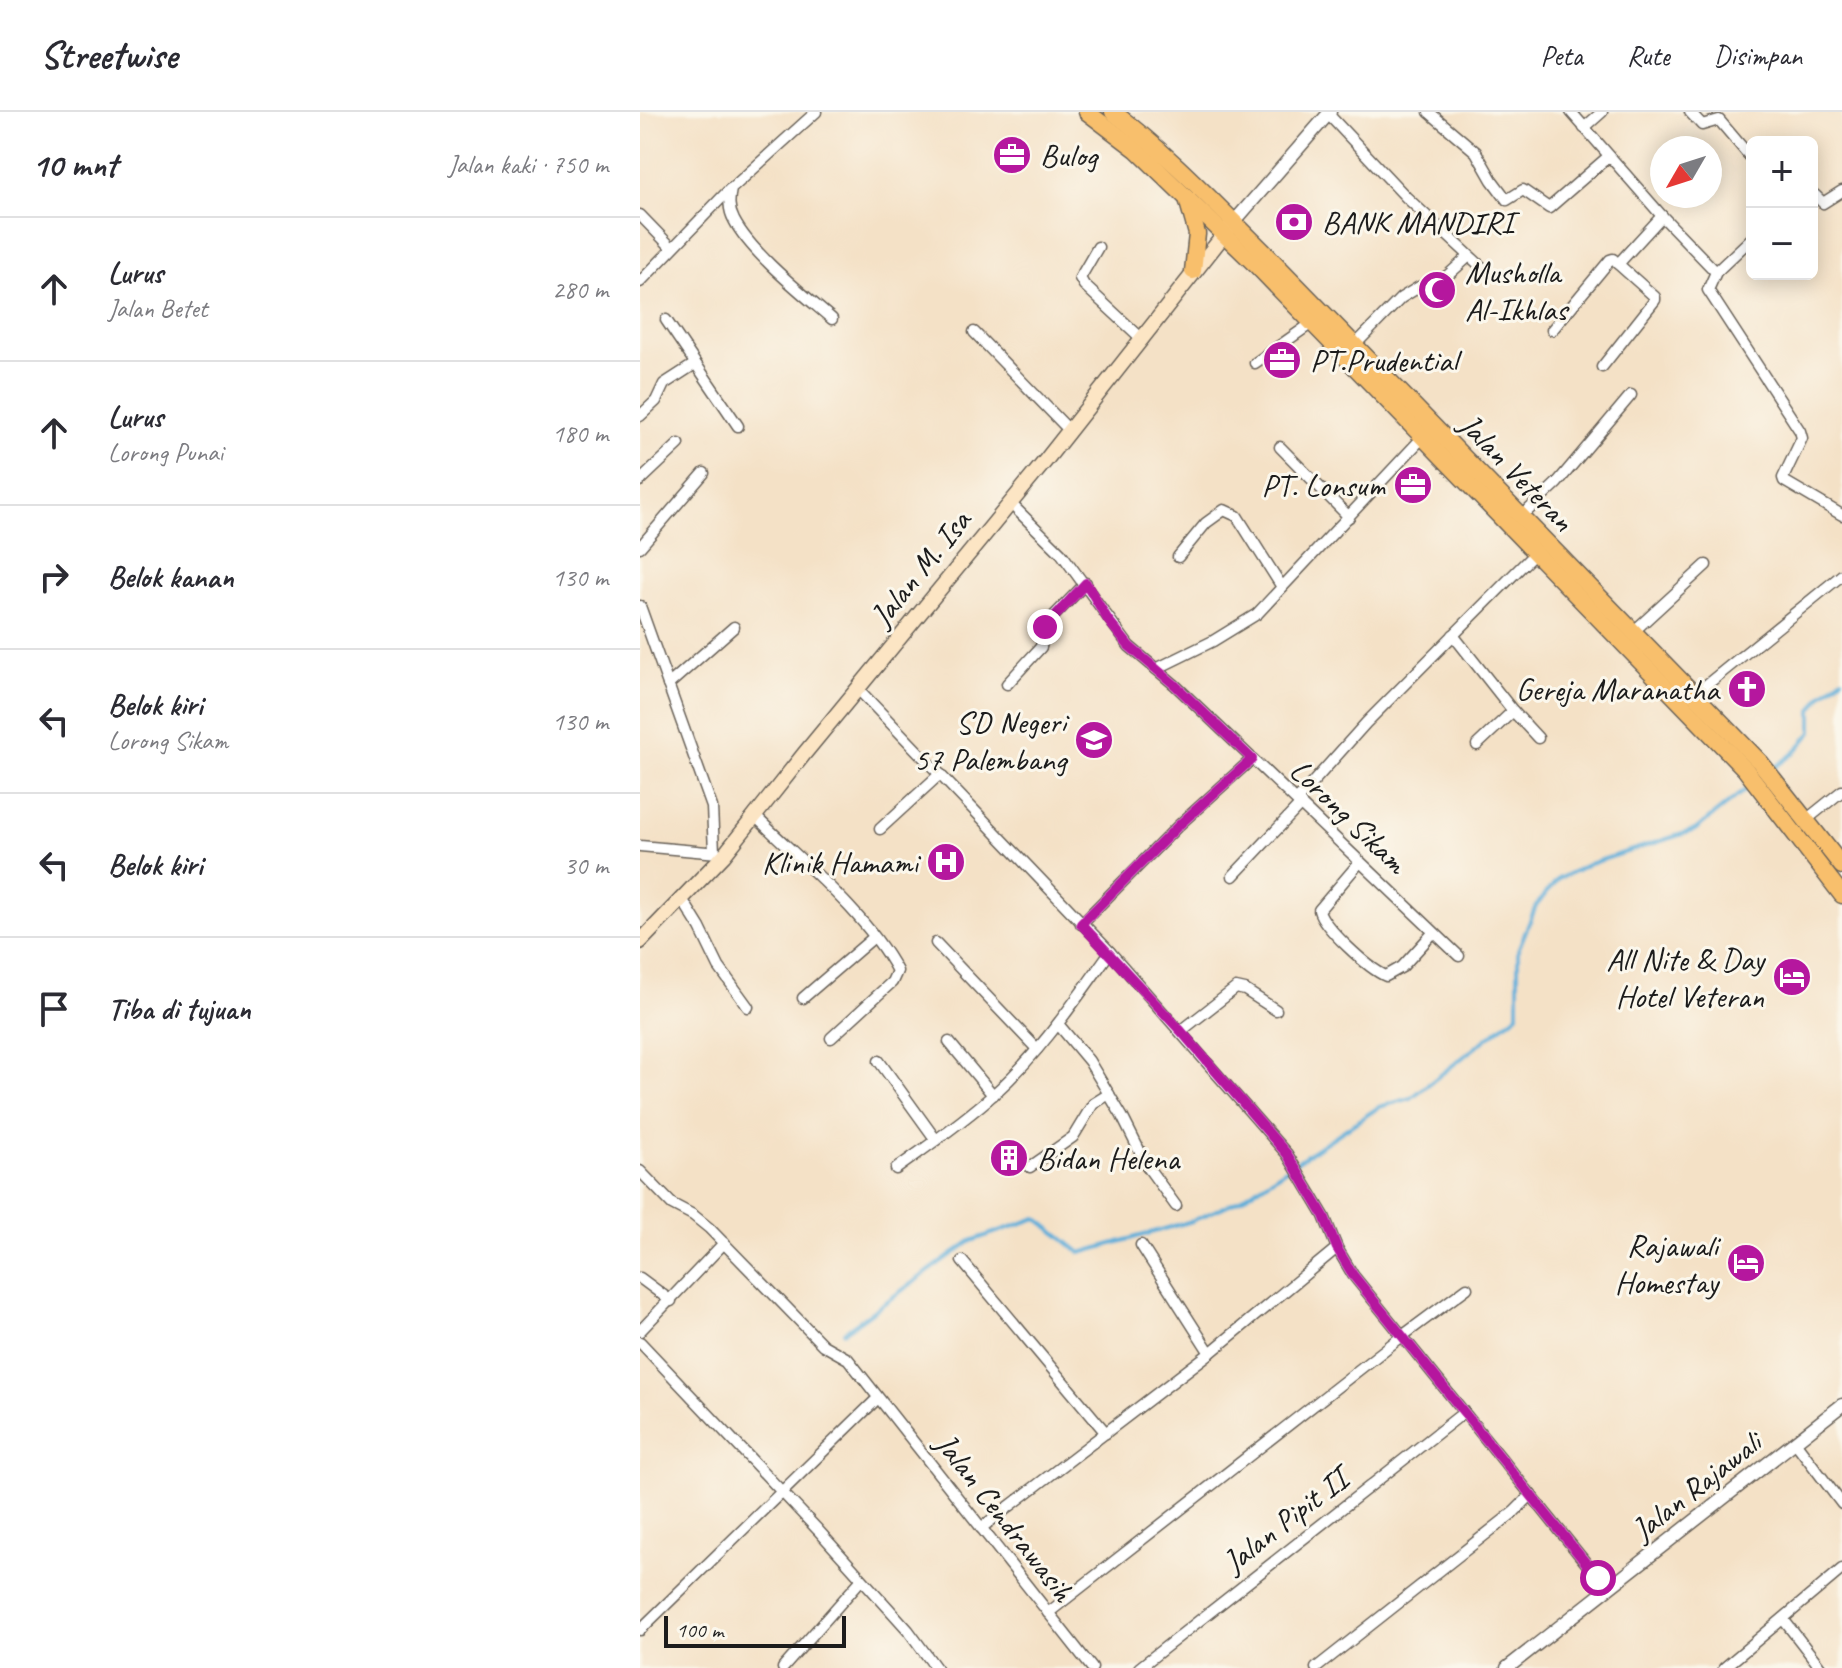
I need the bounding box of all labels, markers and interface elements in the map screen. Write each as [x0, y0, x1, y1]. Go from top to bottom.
text: Streetwise [40, 32, 177, 79]
text: Peta [1541, 38, 1583, 73]
text: Rute [1627, 38, 1670, 73]
text: Disimpan [1714, 38, 1802, 73]
office icon: Bulog [991, 134, 1033, 176]
place label: Bulog [1040, 135, 1100, 176]
north arrow [1650, 136, 1722, 208]
map controls [1746, 136, 1818, 280]
button: + [1746, 136, 1818, 208]
text: 10 mnt [32, 143, 117, 186]
text: Jalan kaki · 750 m [448, 148, 608, 181]
bank icon: BANK MANDIRI [1273, 201, 1315, 243]
place label: BANK MANDIRI [1322, 202, 1521, 243]
button: − [1746, 208, 1818, 280]
place label: Musholla Al-Ikhlas [1465, 252, 1570, 330]
text: Lurus [108, 254, 163, 292]
icon: ahead [32, 267, 76, 311]
mosque icon: Musholla Al-Ikhlas [1416, 269, 1458, 311]
text: 280 m [552, 273, 608, 306]
text: Jalan Betet [108, 292, 207, 325]
office icon: PT.Prudential [1261, 339, 1303, 381]
place label: PT.Prudential [1310, 340, 1463, 381]
text: Lurus [108, 398, 163, 436]
street label: Jalan Veteran [1449, 403, 1583, 540]
icon: ahead [32, 411, 76, 455]
text: 180 m [552, 417, 608, 450]
text: Lorong Punai [108, 436, 223, 469]
office icon: PT. Lonsum [1392, 464, 1434, 506]
place label: PT. Lonsum [1261, 465, 1386, 506]
street label: Jalan M. Isa [860, 500, 981, 637]
icon: right [32, 555, 76, 599]
text: Belok kanan [108, 558, 233, 596]
text: 130 m [552, 561, 608, 594]
route end [1027, 609, 1063, 645]
church icon: Gereja Maranatha [1726, 668, 1768, 710]
place label: Gereja Maranatha [1516, 669, 1721, 710]
text: Belok kiri [108, 686, 203, 724]
icon: left [32, 699, 76, 743]
place label: SD Negeri 57 Palembang [914, 702, 1070, 780]
text: 130 m [552, 705, 608, 738]
school or university icon: SD Negeri 57 Palembang [1073, 719, 1115, 761]
text: Lorong Sikam [108, 724, 228, 757]
street label: Lorong Sikam [1281, 750, 1418, 884]
hospital icon: Klinik Hamami [925, 841, 967, 883]
place label: Klinik Hamami [762, 842, 922, 883]
icon: left [32, 843, 76, 887]
text: Belok kiri [108, 846, 203, 884]
text: 30 m [564, 849, 608, 882]
place label: All Nite & Day Hotel Veteran [1606, 939, 1767, 1017]
hotel icon: All Nite & Day Hotel Veteran [1771, 956, 1813, 998]
icon: arrive [32, 987, 76, 1031]
text: Tiba di tujuan [108, 990, 251, 1028]
building icon: Bidan Helena [988, 1137, 1030, 1179]
place label: Bidan Helena [1037, 1138, 1181, 1179]
place label: Rajawali Homestay [1615, 1225, 1722, 1303]
hotel icon: Rajawali Homestay [1725, 1242, 1767, 1284]
street label: Jalan Rajawali [1621, 1420, 1773, 1551]
street label: Jalan Cendrawasih [925, 1423, 1084, 1611]
street label: Jalan Pipit II [1213, 1455, 1361, 1583]
route start [1580, 1560, 1616, 1596]
scale bar [664, 1612, 846, 1648]
text: 100 m [676, 1616, 723, 1644]

